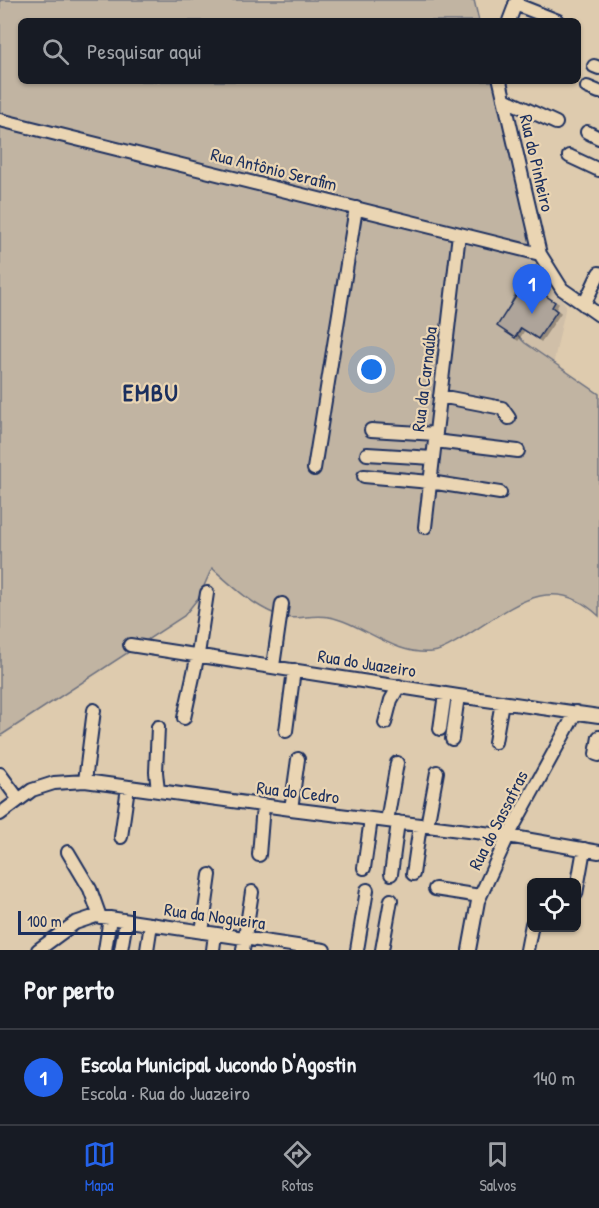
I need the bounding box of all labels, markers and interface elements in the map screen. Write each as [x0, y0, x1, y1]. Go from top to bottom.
search box [18, 18, 581, 84]
icon: search [39, 35, 72, 68]
text: Pesquisar aqui [87, 36, 202, 66]
street label: Rua do Pinheiro [514, 112, 560, 214]
street label: Rua Antônio Serafim [208, 141, 340, 197]
pin: 1 [512, 264, 552, 314]
street label: Rua da Carnaúba [405, 325, 443, 433]
your location [357, 355, 386, 384]
district label: EMBU [123, 376, 179, 408]
street label: Rua do Juazeiro [316, 643, 418, 683]
street label: Rua do Sassafras [462, 766, 534, 874]
street label: Rua do Cedro [255, 775, 341, 809]
map controls [527, 878, 581, 932]
button: locate [527, 878, 581, 932]
street label: Rua da Nogueira [163, 897, 267, 935]
scale bar [18, 908, 136, 936]
text: 100 m [27, 910, 62, 932]
text: Por perto [24, 972, 114, 1007]
text: Escola Municipal Jucondo D'Agostin [81, 1049, 356, 1079]
text: 1 [40, 1064, 47, 1091]
text: 140 m [533, 1064, 575, 1091]
text: Escola · Rua do Juazeiro [81, 1079, 250, 1106]
tab: Mapa [83, 1138, 116, 1196]
tab: Rotas [281, 1138, 314, 1196]
tab: Salvos [479, 1138, 516, 1196]

